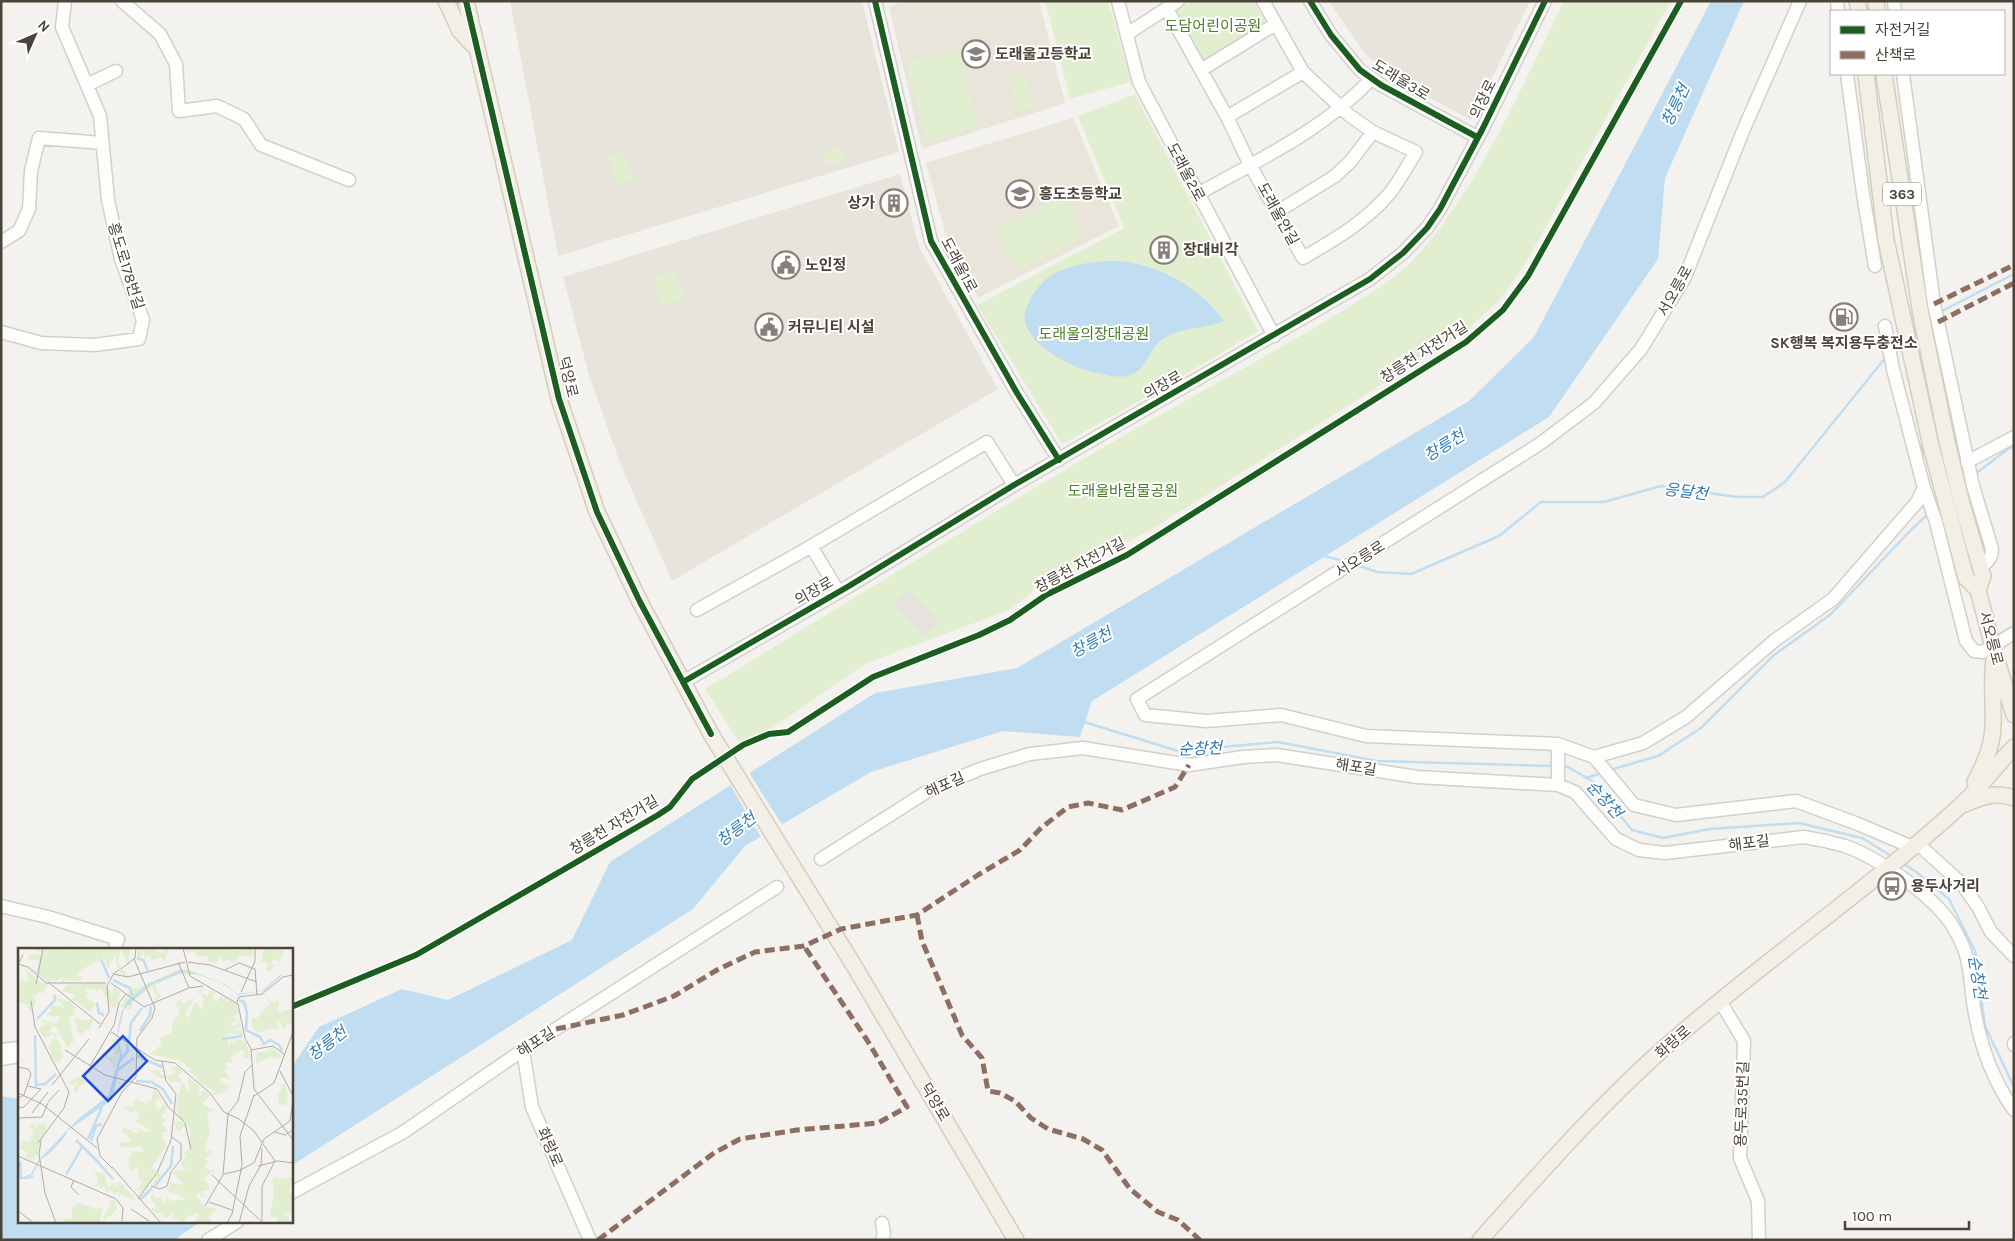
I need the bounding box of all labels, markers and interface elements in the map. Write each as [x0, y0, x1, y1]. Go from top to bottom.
north arrow [10, 10, 60, 60]
legend [1830, 10, 2005, 75]
text: N [34, 17, 53, 36]
park label: 도담어린이공원 [1165, 17, 1261, 35]
text: 자전거길 [1875, 21, 1930, 39]
school or university icon: 도래울고등학교 [961, 39, 991, 69]
place label: 도래울고등학교 [995, 45, 1092, 63]
text: 산책로 [1875, 46, 1916, 64]
street label: 도래울3로 [1369, 56, 1433, 104]
street label: 의장로 [1466, 76, 1500, 122]
water label: 창릉천 [1657, 79, 1695, 129]
street label: 도래울2로 [1163, 140, 1209, 204]
school or university icon: 흥도초등학교 [1005, 179, 1035, 209]
street label: 도래울안길 [1253, 179, 1303, 249]
road number: 363 [1883, 182, 1921, 205]
place label: 흥도초등학교 [1039, 185, 1122, 203]
building icon: 상가 [879, 188, 909, 218]
place label: 상가 [847, 194, 875, 212]
street label: 흥도로178번길 [104, 220, 148, 312]
street label: 도래울1로 [937, 234, 981, 296]
building icon: 장대비각 [1149, 235, 1179, 265]
place label: 장대비각 [1183, 241, 1238, 259]
public building icon: 노인정 [771, 250, 801, 280]
place label: 노인정 [805, 256, 846, 274]
street label: 서오릉로 [1654, 262, 1696, 320]
fuel station icon: SK행복 복지용두충전소 [1829, 302, 1859, 332]
public building icon: 커뮤니티 시설 [754, 312, 784, 342]
street label: 창릉천 자전거길 [1377, 317, 1471, 387]
place label: 커뮤니티 시설 [788, 318, 875, 336]
park label: 도래울의장대공원 [1039, 325, 1149, 343]
place label: SK행복 복지용두충전소 [1770, 334, 1918, 352]
street label: 덕양로 [554, 355, 582, 399]
street label: 의장로 [1141, 367, 1185, 403]
water label: 창릉천 [1421, 424, 1470, 465]
water label: 응달천 [1663, 479, 1711, 504]
park label: 도래울바람물공원 [1068, 482, 1178, 500]
street label: 창릉천 자전거길 [1032, 534, 1128, 596]
street label: 서오릉로 [1332, 537, 1388, 581]
street label: 의장로 [792, 573, 836, 609]
street label: 서오릉로 [1975, 609, 2007, 667]
water label: 창릉천 [1067, 622, 1117, 661]
water label: 순창천 [1178, 738, 1225, 759]
street label: 해포길 [1334, 755, 1378, 779]
street label: 해포길 [922, 768, 968, 802]
water label: 순창천 [1583, 777, 1628, 824]
street label: 창릉천 자전거길 [566, 791, 662, 859]
water label: 창릉천 [713, 807, 761, 850]
street label: 해포길 [1727, 832, 1771, 854]
bus stop icon: 용두사거리 [1877, 871, 1907, 901]
place label: 용두사거리 [1911, 877, 1980, 895]
inset map [18, 948, 292, 1224]
water label: 순창천 [1965, 954, 1991, 1003]
water label: 창릉천 [304, 1021, 352, 1064]
street label: 화랑로 [1651, 1022, 1695, 1062]
street label: 해포길 [514, 1023, 558, 1061]
street label: 용두로35번길 [1731, 1061, 1753, 1147]
street label: 덕양로 [917, 1080, 953, 1124]
street label: 화랑로 [533, 1124, 567, 1170]
scale bar [1845, 1198, 1969, 1230]
text: 100 m [1852, 1207, 1892, 1225]

